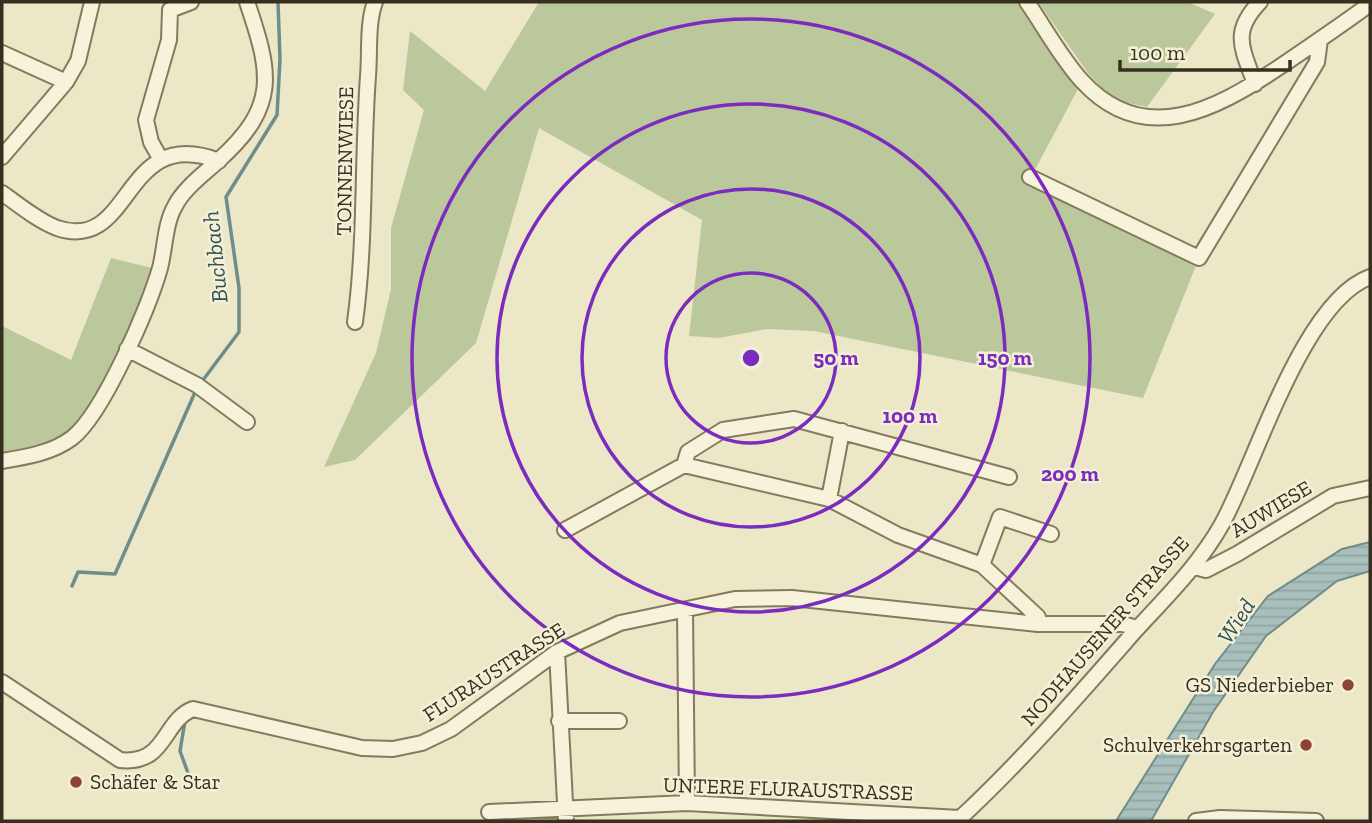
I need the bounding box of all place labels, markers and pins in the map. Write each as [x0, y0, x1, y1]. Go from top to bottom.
centre of rings [739, 346, 763, 370]
place label: GS Niederbieber [1186, 672, 1334, 697]
marker: GS Niederbieber [1340, 677, 1356, 693]
place label: Schulverkehrsgarten [1103, 732, 1292, 757]
marker: Schulverkehrsgarten [1298, 737, 1314, 753]
place label: Schäfer & Star [90, 769, 221, 794]
marker: Schäfer & Star [68, 774, 84, 790]

